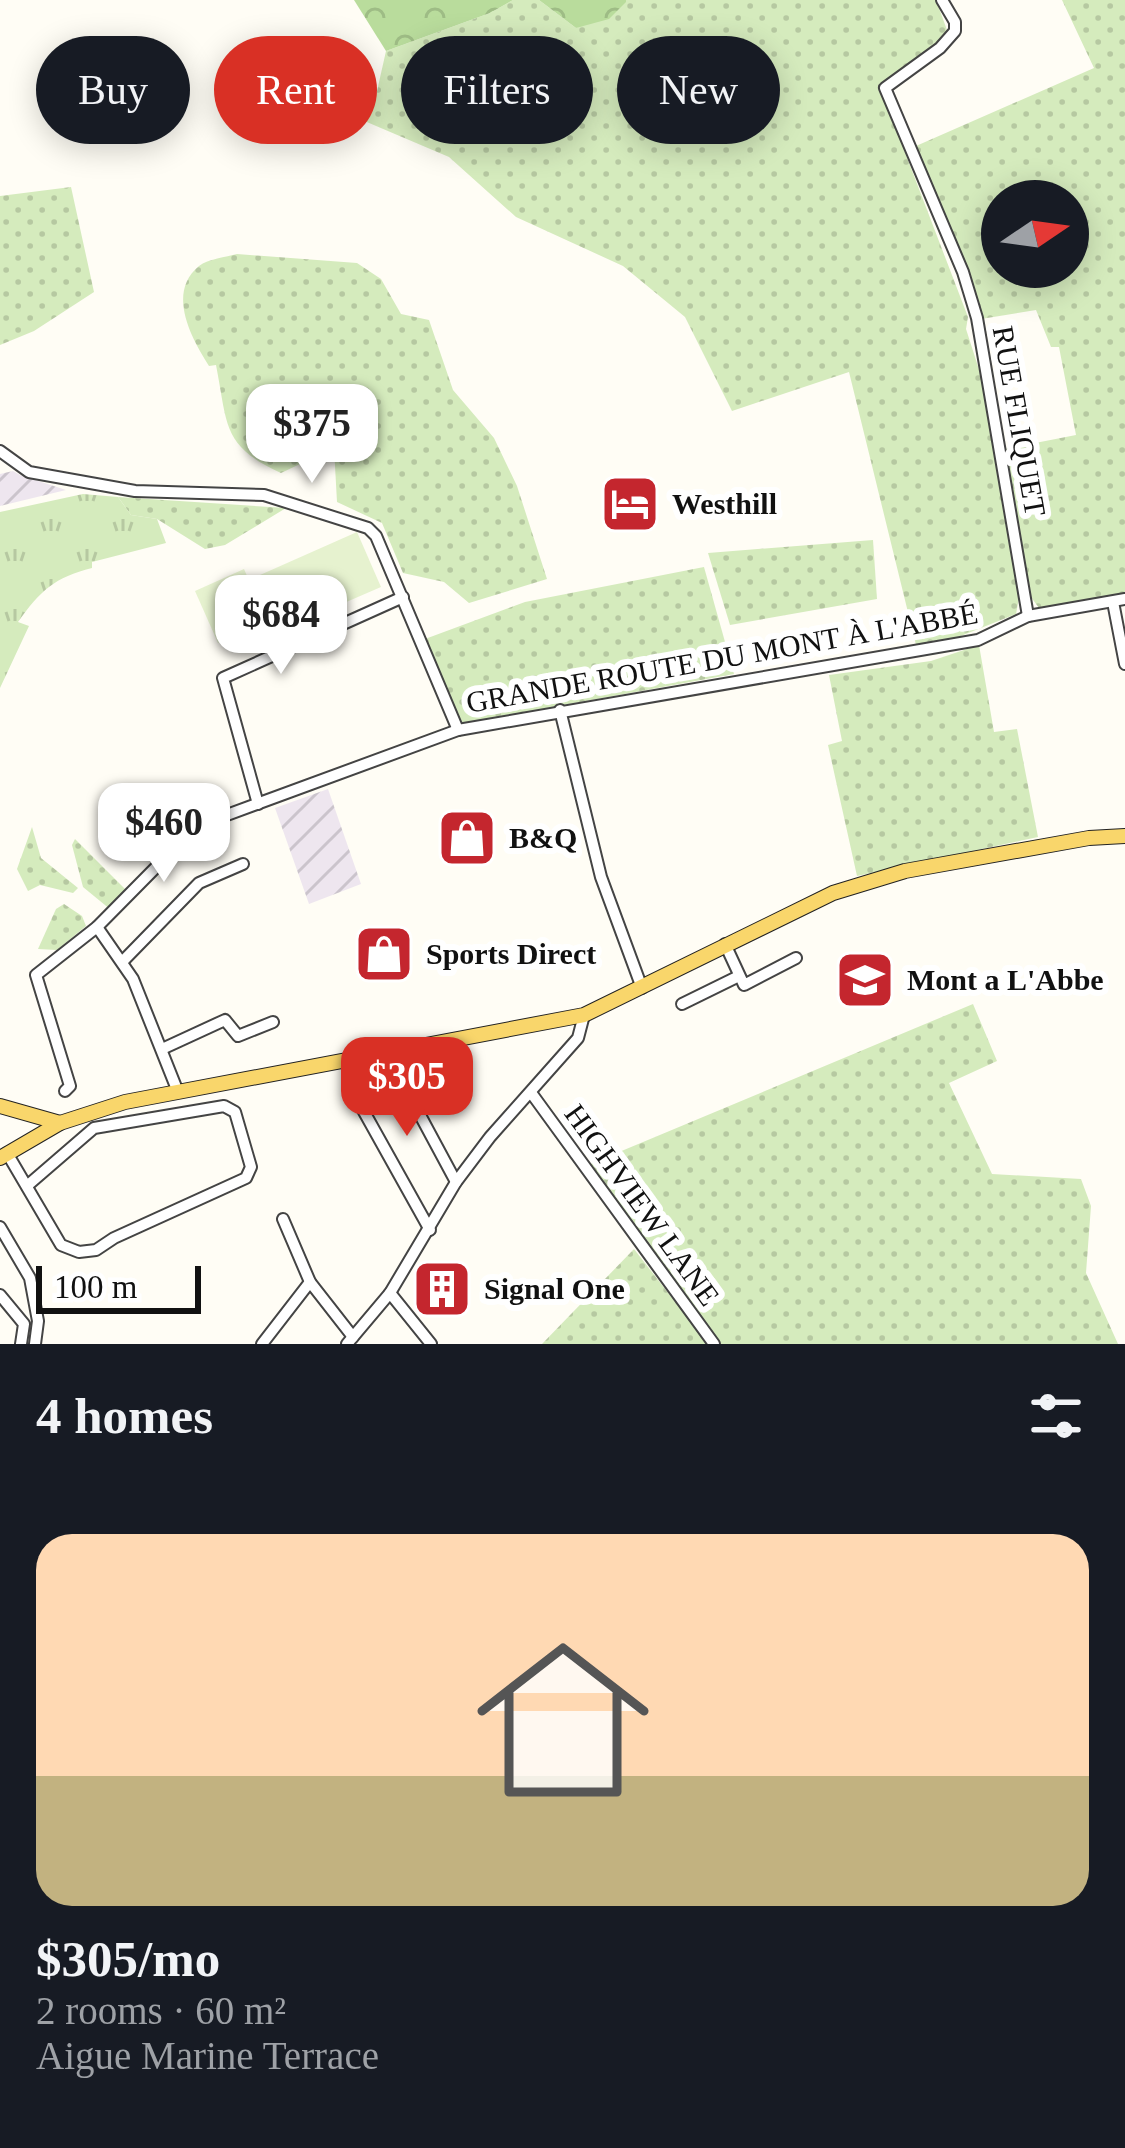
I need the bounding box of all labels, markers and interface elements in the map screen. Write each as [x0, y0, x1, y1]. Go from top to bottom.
chip: Buy [36, 36, 190, 144]
chip: Rent [214, 36, 377, 144]
chip: Filters [401, 36, 593, 144]
chip: New [617, 36, 780, 144]
north arrow [981, 180, 1089, 288]
map controls [981, 180, 1089, 288]
street label: RUE FLIQUET [987, 323, 1052, 519]
pin: $375 [241, 384, 383, 486]
text: $375 [273, 401, 351, 444]
hotel icon: Westhill [599, 473, 661, 535]
place label: Westhill [672, 487, 777, 520]
pin: $684 [210, 575, 352, 677]
text: $684 [242, 592, 320, 635]
street label: GRANDE ROUTE DU MONT À L'ABBÉ [463, 596, 980, 719]
pin: $460 [93, 783, 235, 885]
text: $460 [125, 800, 203, 843]
shop icon: B&Q [436, 807, 498, 869]
place label: B&Q [509, 821, 577, 854]
shop icon: Sports Direct [353, 923, 415, 985]
place label: Sports Direct [426, 937, 596, 970]
school or university icon: Mont a L'Abbe [834, 949, 896, 1011]
place label: Mont a L'Abbe [907, 963, 1104, 996]
pin: $305 [336, 1037, 478, 1139]
text: $305 [368, 1054, 446, 1097]
street label: HIGHVIEW LANE [558, 1098, 726, 1312]
building icon: Signal One [411, 1258, 473, 1320]
scale bar [36, 1260, 201, 1313]
text: 100 m [54, 1269, 137, 1305]
place label: Signal One [484, 1272, 625, 1305]
icon: filters [1023, 1383, 1089, 1449]
text: 4 homes [36, 1388, 213, 1444]
icon: home [455, 1612, 671, 1828]
text: $305/mo [36, 1931, 220, 1987]
text: 2 rooms · 60 m² [36, 1989, 286, 2032]
text: Aigue Marine Terrace [36, 2034, 379, 2077]

